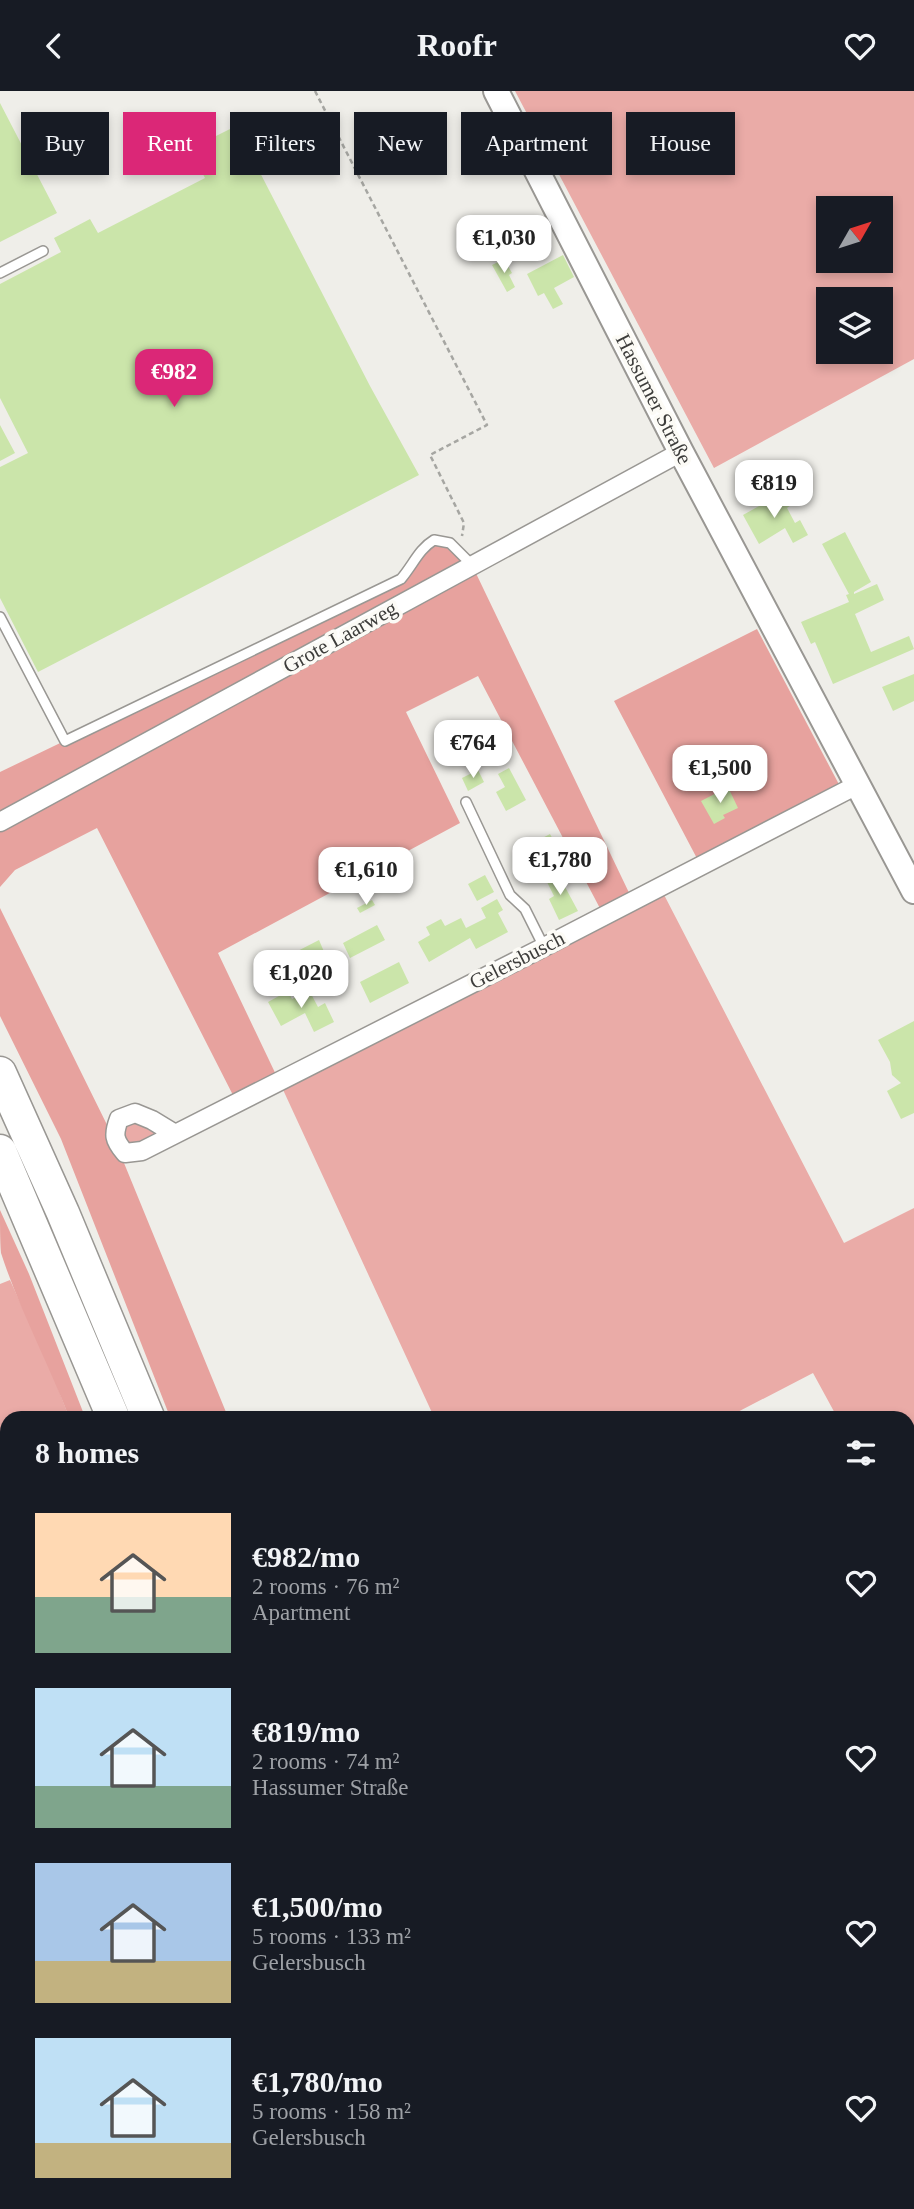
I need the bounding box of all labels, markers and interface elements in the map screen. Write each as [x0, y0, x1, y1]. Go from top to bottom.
icon: back [35, 27, 73, 65]
text: Roofr [417, 27, 497, 63]
icon: heart [841, 27, 879, 65]
chip: Buy [21, 112, 109, 175]
chip: Rent [123, 112, 216, 175]
chip: Filters [230, 112, 340, 175]
chip: New [354, 112, 447, 175]
chip: Apartment [461, 112, 612, 175]
chip: House [626, 112, 735, 175]
north arrow [816, 196, 892, 273]
map controls [816, 196, 893, 364]
pin: €1,030 [447, 215, 561, 275]
text: €1,030 [472, 225, 536, 250]
button: layers [816, 287, 893, 364]
street label: Hassumer Straße [611, 330, 697, 468]
pin: €982 [133, 349, 215, 409]
text: €982 [151, 359, 197, 384]
pin: €819 [733, 461, 815, 520]
text: €819 [751, 470, 797, 495]
street label: Grote Laarweg [279, 596, 402, 678]
pin: €764 [432, 721, 514, 780]
text: €764 [450, 730, 496, 755]
pin: €1,500 [663, 745, 777, 805]
text: €1,500 [688, 755, 752, 780]
pin: €1,780 [503, 837, 617, 897]
pin: €1,610 [309, 847, 423, 907]
text: €1,780 [528, 847, 592, 872]
text: €1,610 [334, 857, 398, 882]
street label: Gelersbusch [465, 926, 569, 994]
pin: €1,020 [244, 951, 358, 1010]
text: €1,020 [269, 960, 333, 985]
icon: filters [842, 1434, 880, 1472]
text: 8 homes [35, 1436, 139, 1469]
text: €982/mo [252, 1540, 360, 1573]
icon: home [91, 1541, 175, 1625]
icon: heart [842, 1564, 880, 1602]
text: 2 rooms · 76 m² [252, 1574, 399, 1599]
text: Apartment [252, 1600, 350, 1625]
text: €819/mo [252, 1715, 360, 1748]
icon: home [91, 1716, 175, 1800]
icon: heart [842, 1739, 880, 1777]
text: 2 rooms · 74 m² [252, 1749, 399, 1774]
text: Hassumer Straße [252, 1775, 409, 1800]
text: €1,500/mo [252, 1890, 383, 1923]
icon: home [91, 1891, 175, 1975]
icon: heart [842, 1914, 880, 1952]
text: 5 rooms · 133 m² [252, 1924, 411, 1949]
text: Gelersbusch [252, 1950, 366, 1975]
text: €1,780/mo [252, 2065, 383, 2098]
icon: home [91, 2066, 175, 2150]
icon: heart [842, 2089, 880, 2127]
text: 5 rooms · 158 m² [252, 2099, 411, 2124]
text: Gelersbusch [252, 2125, 366, 2150]

